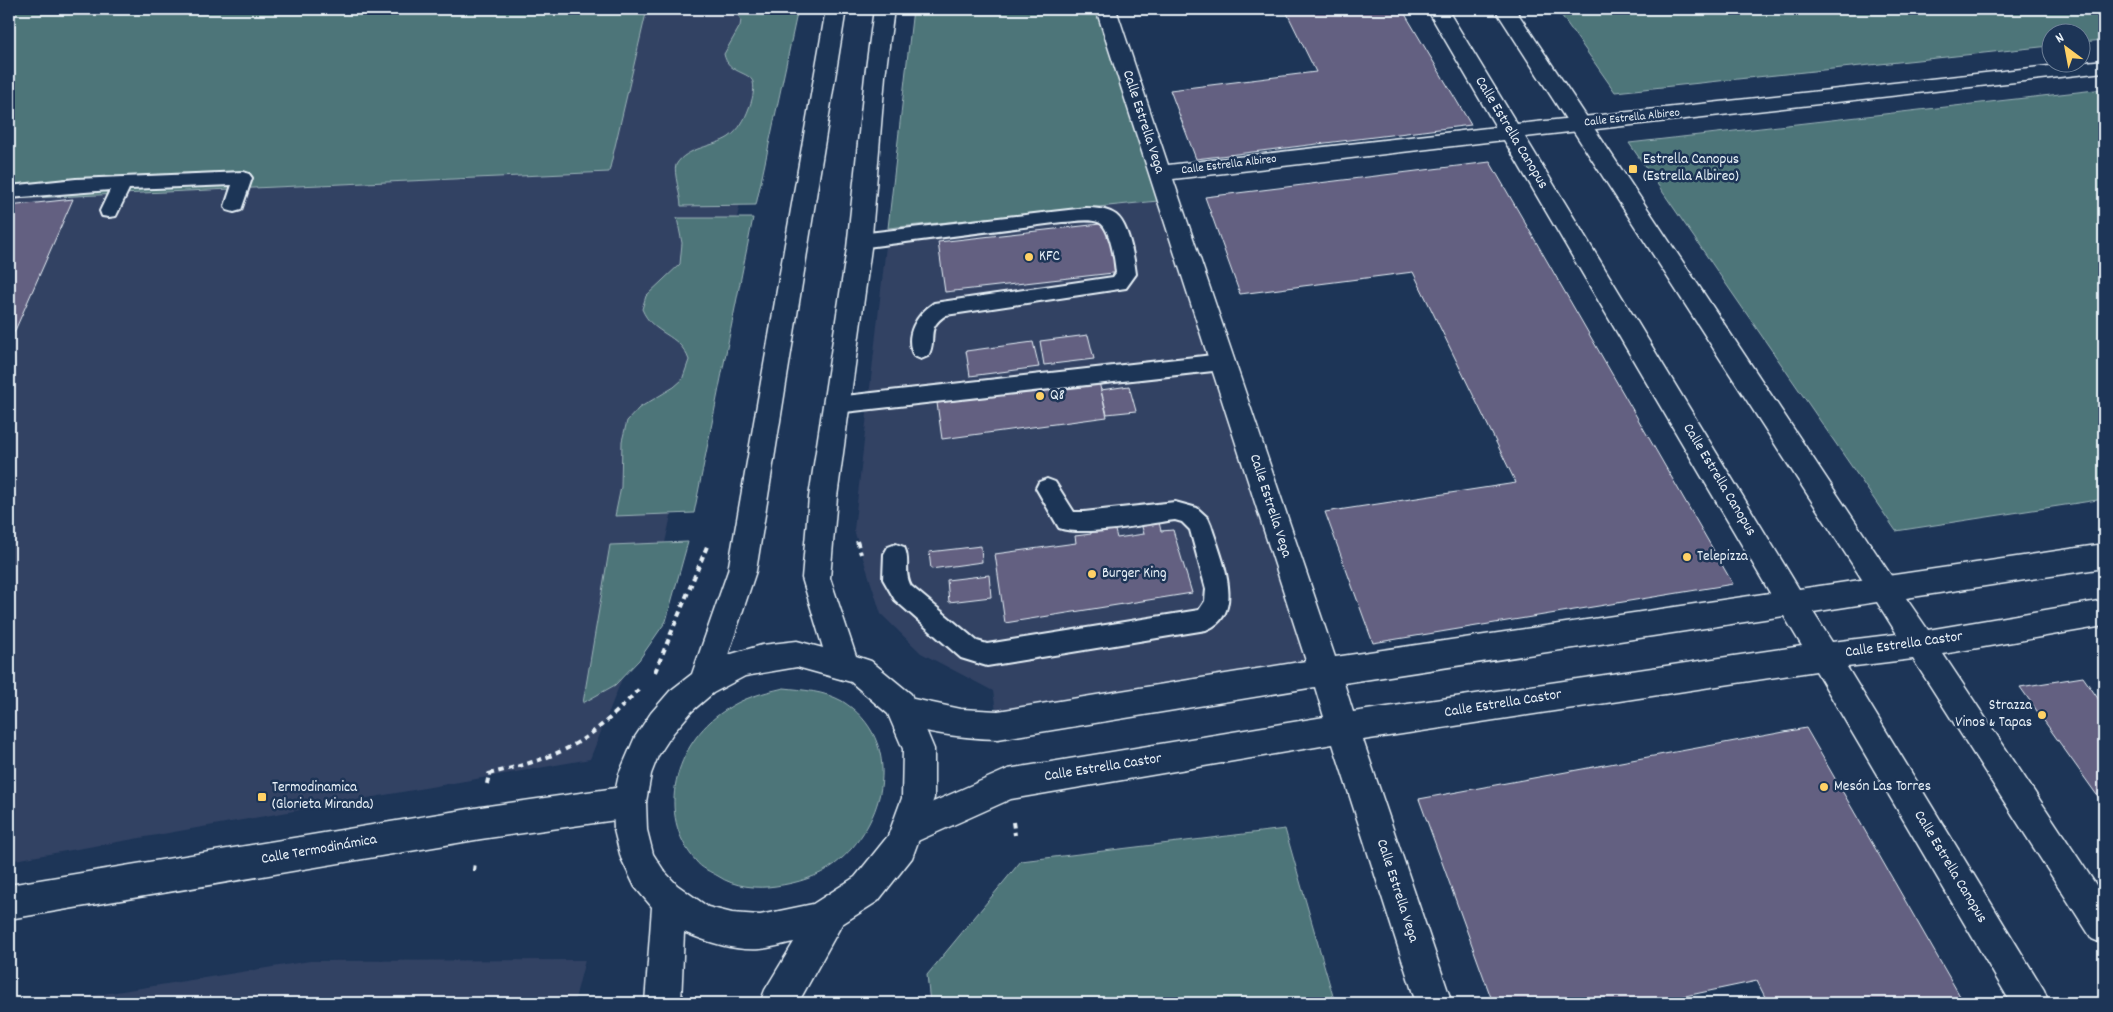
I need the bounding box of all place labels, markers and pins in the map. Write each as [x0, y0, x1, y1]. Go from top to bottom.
place label: Estrella Canopus (Estrella Albireo) [1643, 149, 1739, 188]
marker: Estrella Canopus (Estrella Albireo) [1627, 163, 1639, 175]
place label: KFC [1039, 246, 1060, 268]
marker: KFC [1023, 251, 1035, 263]
place label: Q8 [1050, 385, 1065, 407]
marker: Q8 [1034, 390, 1046, 402]
place label: Telepizza [1697, 546, 1749, 568]
marker: Telepizza [1681, 551, 1693, 563]
place label: Burger King [1102, 563, 1167, 585]
marker: Burger King [1086, 568, 1098, 580]
place label: Strazza Vinos & Tapas [1955, 695, 2033, 734]
marker: Strazza Vinos & Tapas [2036, 709, 2048, 721]
place label: Mesón Las Torres [1834, 776, 1931, 798]
place label: Termodinamica (Glorieta Miranda) [272, 777, 374, 816]
marker: Mesón Las Torres [1818, 781, 1830, 793]
marker: Termodinamica (Glorieta Miranda) [256, 791, 268, 803]

